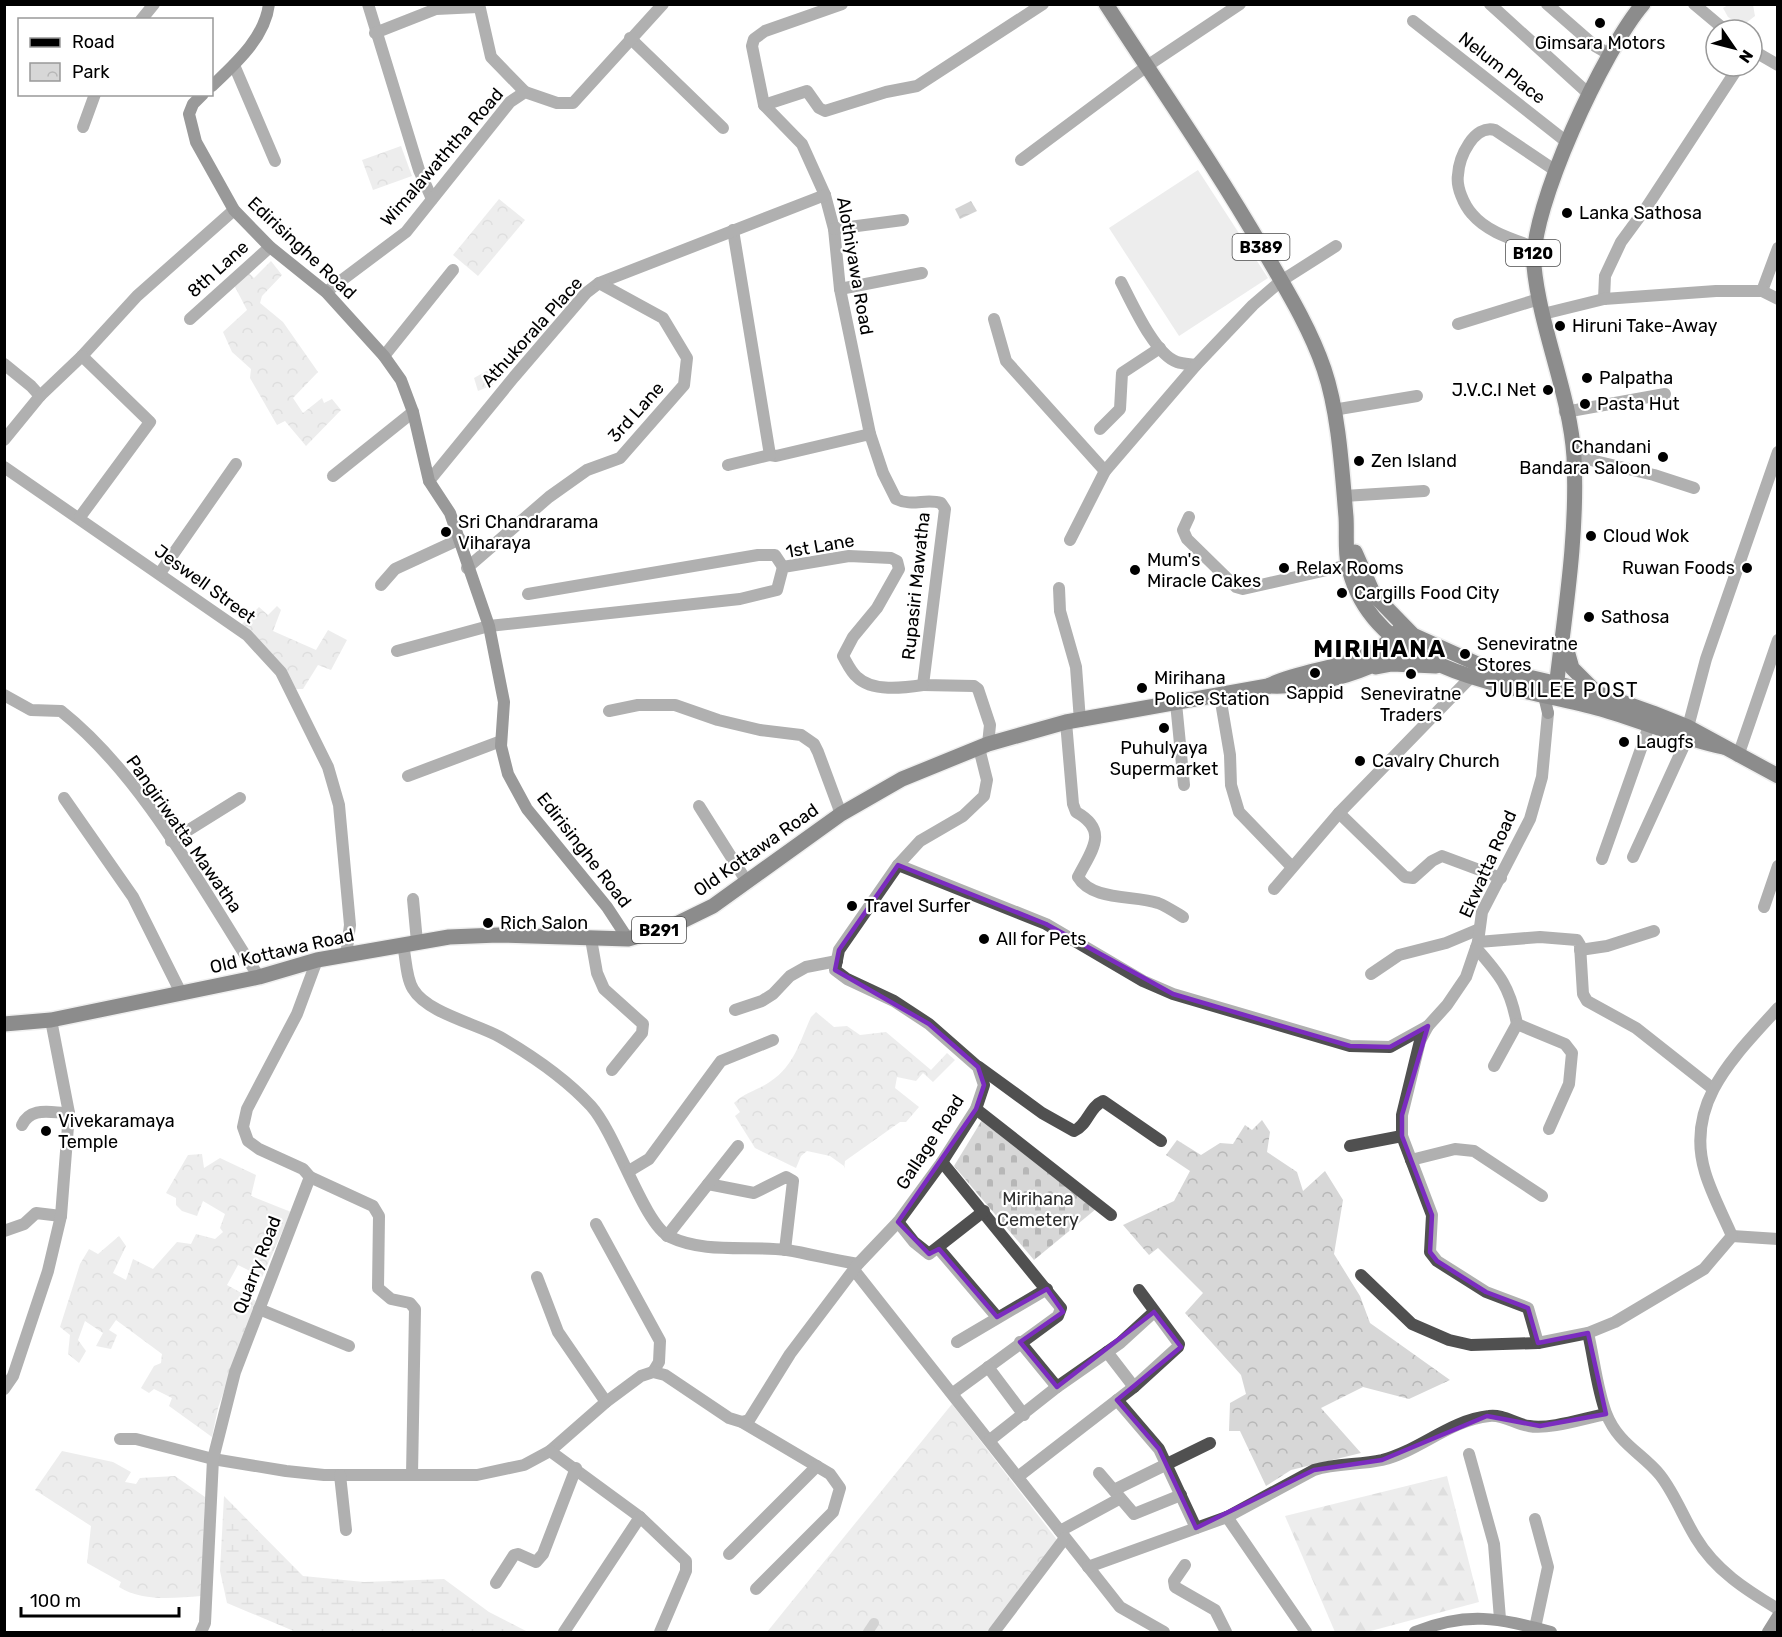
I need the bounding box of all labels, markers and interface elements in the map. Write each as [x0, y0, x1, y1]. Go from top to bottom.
marker: Gimsara Motors [1593, 16, 1607, 30]
legend [18, 18, 213, 96]
north arrow [1704, 18, 1764, 78]
street label: Nelum Place [1454, 27, 1550, 109]
text: Road [72, 31, 115, 53]
place label: Gimsara Motors [1535, 32, 1665, 54]
text: N [1735, 46, 1757, 66]
text: Park [72, 61, 110, 83]
street label: Wimalawaththa Road [376, 83, 508, 231]
street label: Edirisinghe Road [243, 192, 361, 304]
street label: Alothiyawa Road [832, 195, 878, 337]
place label: Lanka Sathosa [1579, 202, 1702, 224]
marker: Lanka Sathosa [1560, 206, 1574, 220]
road number: B389 [1232, 234, 1290, 260]
street label: 8th Lane [183, 236, 253, 302]
road number: B120 [1506, 240, 1560, 266]
street label: Athukorala Place [477, 272, 587, 392]
place label: Hiruni Take-Away [1572, 315, 1718, 337]
marker: Hiruni Take-Away [1553, 319, 1567, 333]
place label: Palpatha [1599, 367, 1673, 389]
marker: Palpatha [1580, 371, 1594, 385]
street label: 3rd Lane [603, 377, 669, 447]
place label: J.V.C.I Net [1452, 379, 1536, 401]
marker: J.V.C.I Net [1541, 383, 1555, 397]
place label: Pasta Hut [1597, 393, 1680, 415]
marker: Pasta Hut [1578, 397, 1592, 411]
place label: Chandani Bandara Saloon [1519, 436, 1651, 479]
place label: Zen Island [1371, 450, 1457, 472]
marker: Chandani Bandara Saloon [1656, 450, 1670, 464]
marker: Zen Island [1352, 454, 1366, 468]
place label: Sri Chandrarama Viharaya [458, 511, 599, 554]
street label: Rupasiri Mawatha [897, 511, 935, 661]
marker: Sri Chandrarama Viharaya [439, 525, 453, 539]
place label: Cloud Wok [1603, 525, 1690, 547]
street label: 1st Lane [784, 529, 856, 563]
marker: Cloud Wok [1584, 529, 1598, 543]
street label: Jeswell Street [150, 540, 260, 628]
place label: Mum's Miracle Cakes [1147, 549, 1261, 592]
place label: Relax Rooms [1296, 557, 1404, 579]
place label: Ruwan Foods [1622, 557, 1735, 579]
marker: Relax Rooms [1277, 561, 1291, 575]
marker: Ruwan Foods [1740, 561, 1754, 575]
marker: Mum's Miracle Cakes [1128, 563, 1142, 577]
place label: Cargills Food City [1354, 582, 1499, 604]
marker: Cargills Food City [1335, 586, 1349, 600]
place label: Sathosa [1601, 606, 1670, 628]
marker: Sathosa [1582, 610, 1596, 624]
place label: Seneviratne Stores [1477, 633, 1578, 676]
district label: MIRIHANA [1313, 635, 1447, 663]
marker: Seneviratne Stores [1458, 647, 1472, 661]
marker: Sappid [1308, 666, 1322, 680]
place label: Mirihana Police Station [1154, 667, 1270, 710]
marker: Seneviratne Traders [1404, 667, 1418, 681]
district label: JUBILEE POST [1485, 678, 1639, 702]
marker: Mirihana Police Station [1135, 681, 1149, 695]
place label: Sappid [1286, 682, 1344, 704]
place label: Seneviratne Traders [1361, 683, 1461, 726]
marker: Puhulyaya Supermarket [1157, 721, 1171, 735]
place label: Laugfs [1636, 731, 1694, 753]
marker: Laugfs [1617, 735, 1631, 749]
place label: Puhulyaya Supermarket [1110, 737, 1218, 780]
place label: Cavalry Church [1372, 750, 1500, 772]
street label: Pangiriwatta Mawatha [121, 751, 247, 917]
marker: Cavalry Church [1353, 754, 1367, 768]
street label: Edirisinghe Road [532, 788, 636, 912]
street label: Old Kottawa Road [689, 799, 823, 901]
street label: Ekwatta Road [1455, 807, 1521, 921]
place label: Travel Surfer [864, 895, 971, 917]
marker: Travel Surfer [845, 899, 859, 913]
place label: Rich Salon [500, 912, 588, 934]
marker: Rich Salon [481, 916, 495, 930]
road number: B291 [632, 917, 686, 943]
street label: Old Kottawa Road [208, 924, 356, 978]
place label: All for Pets [996, 928, 1086, 950]
marker: All for Pets [977, 932, 991, 946]
street label: Gallage Road [891, 1090, 969, 1194]
place label: Vivekaramaya Temple [58, 1110, 175, 1153]
marker: Vivekaramaya Temple [39, 1124, 53, 1138]
park label: Mirihana Cemetery [997, 1188, 1079, 1231]
street label: Quarry Road [228, 1213, 286, 1317]
scale bar [21, 1580, 178, 1618]
text: 100 m [30, 1590, 81, 1612]

